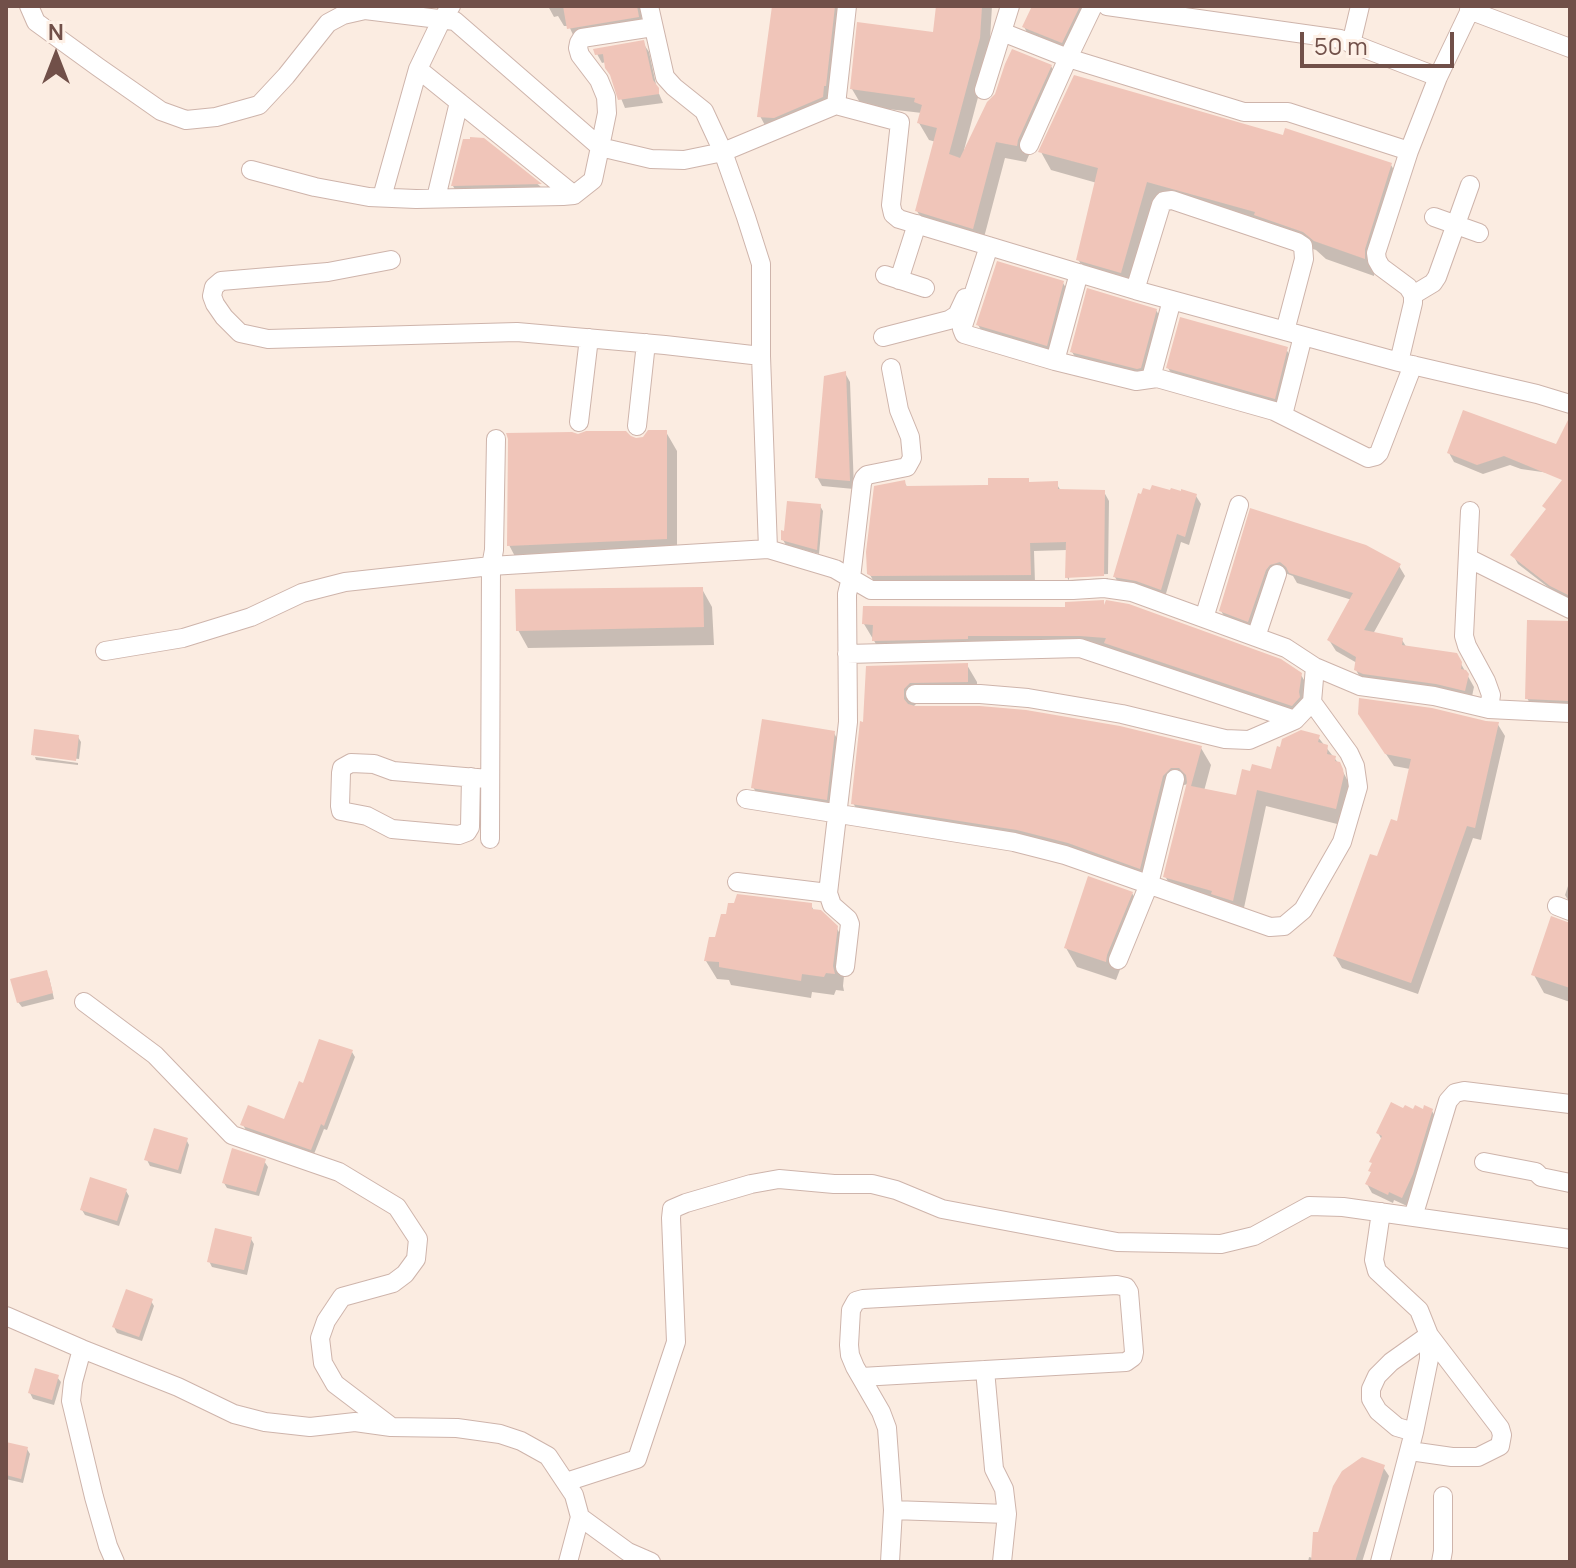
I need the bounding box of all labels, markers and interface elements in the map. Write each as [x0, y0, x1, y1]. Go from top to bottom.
north arrow [16, 16, 96, 96]
scale bar [1304, 16, 1458, 66]
text: N [48, 17, 64, 47]
text: 50 m [1314, 29, 1368, 62]

